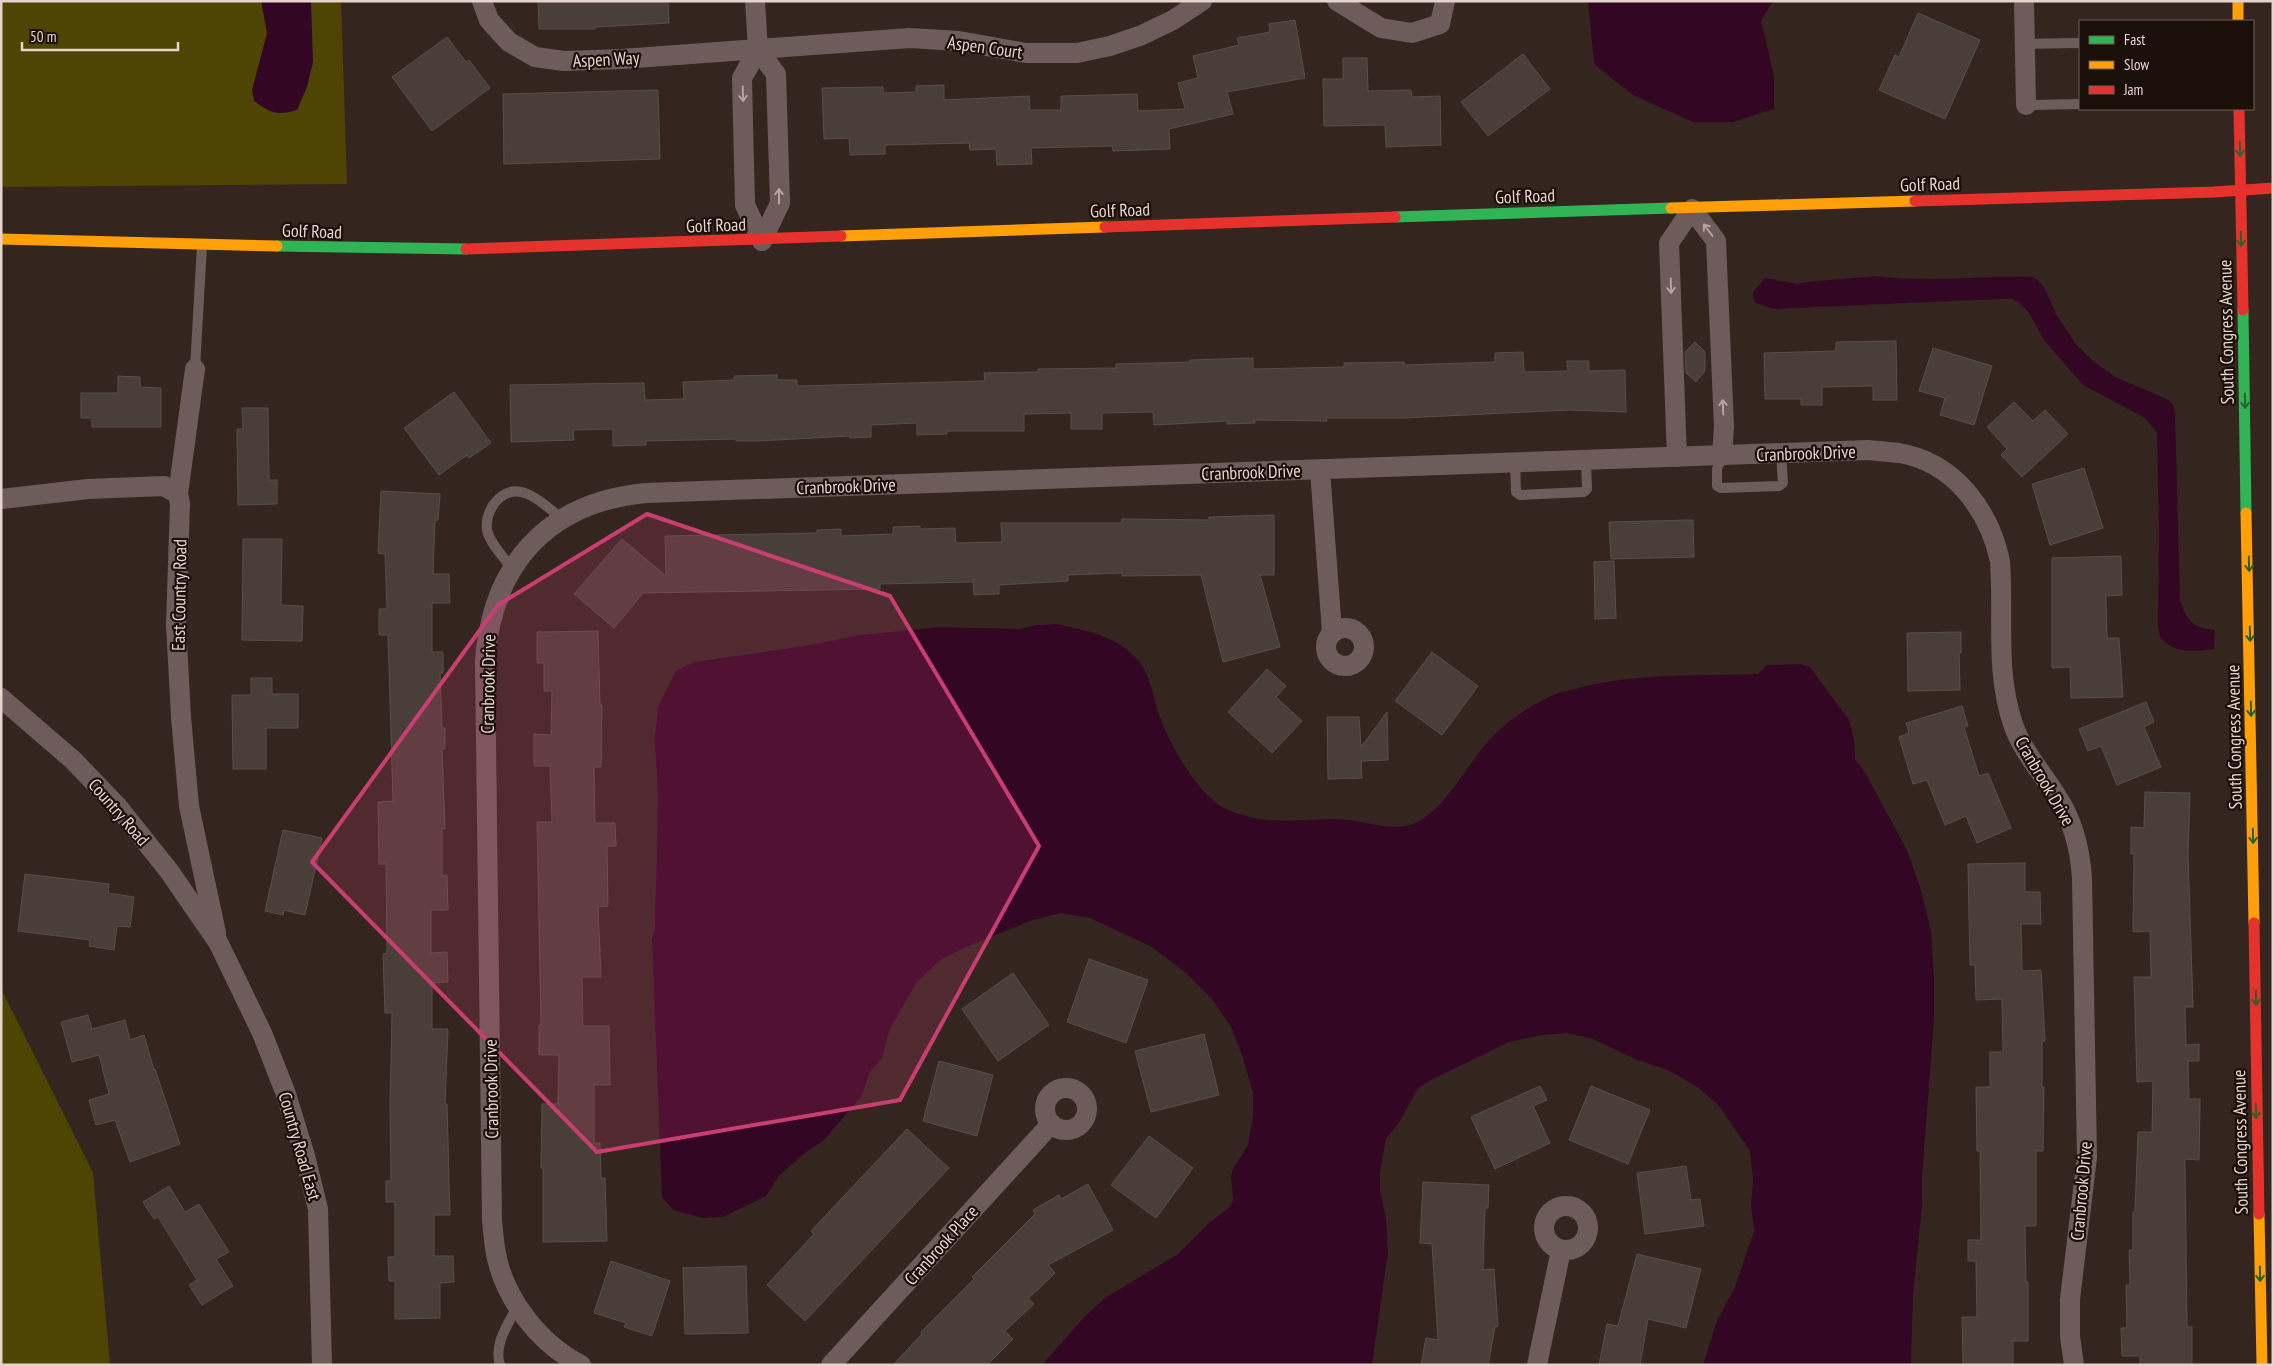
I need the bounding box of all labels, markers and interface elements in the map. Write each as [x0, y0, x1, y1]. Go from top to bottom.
scale bar [22, 20, 179, 52]
legend [2079, 20, 2254, 110]
text: 50 m [30, 27, 56, 46]
street label: Aspen Court [946, 30, 1024, 64]
text: Fast [2124, 30, 2145, 49]
street label: Aspen Way [572, 46, 640, 72]
text: Slow [2124, 55, 2149, 74]
text: Jam [2123, 80, 2143, 99]
one-way arrow [738, 86, 747, 102]
one-way arrow [2235, 141, 2245, 157]
street label: Golf Road [1900, 171, 1960, 197]
street label: Golf Road [1495, 183, 1555, 209]
one-way arrow [775, 188, 784, 204]
street label: Golf Road [1090, 197, 1150, 223]
street label: Golf Road [686, 212, 746, 238]
street label: Golf Road [282, 218, 342, 244]
one-way arrow [1703, 223, 1713, 237]
one-way arrow [2237, 230, 2246, 246]
street label: South Congress Avenue [2213, 260, 2239, 404]
one-way arrow [1666, 278, 1676, 294]
one-way arrow [2240, 392, 2250, 409]
one-way arrow [1718, 400, 1728, 416]
street label: Cranbrook Drive [1756, 440, 1856, 466]
street label: Cranbrook Drive [1201, 459, 1301, 485]
street label: Cranbrook Drive [796, 473, 896, 499]
street label: East Country Road [167, 539, 191, 651]
one-way arrow [2244, 555, 2253, 571]
one-way arrow [2245, 626, 2255, 642]
street label: Cranbrook Drive [476, 634, 500, 734]
street label: South Congress Avenue [2221, 665, 2247, 809]
one-way arrow [2246, 700, 2256, 717]
street label: Cranbrook Drive [2010, 732, 2080, 830]
street label: Country Road [83, 774, 155, 850]
one-way arrow [2249, 828, 2258, 844]
one-way arrow [2251, 990, 2261, 1006]
street label: Cranbrook Drive [479, 1039, 503, 1139]
street label: South Congress Avenue [2227, 1070, 2253, 1214]
street label: Country Road East [274, 1089, 326, 1203]
one-way arrow [2251, 1103, 2261, 1119]
street label: Cranbrook Drive [2065, 1140, 2097, 1242]
street label: Cranbrook Place [899, 1200, 983, 1290]
one-way arrow [2255, 1266, 2265, 1282]

